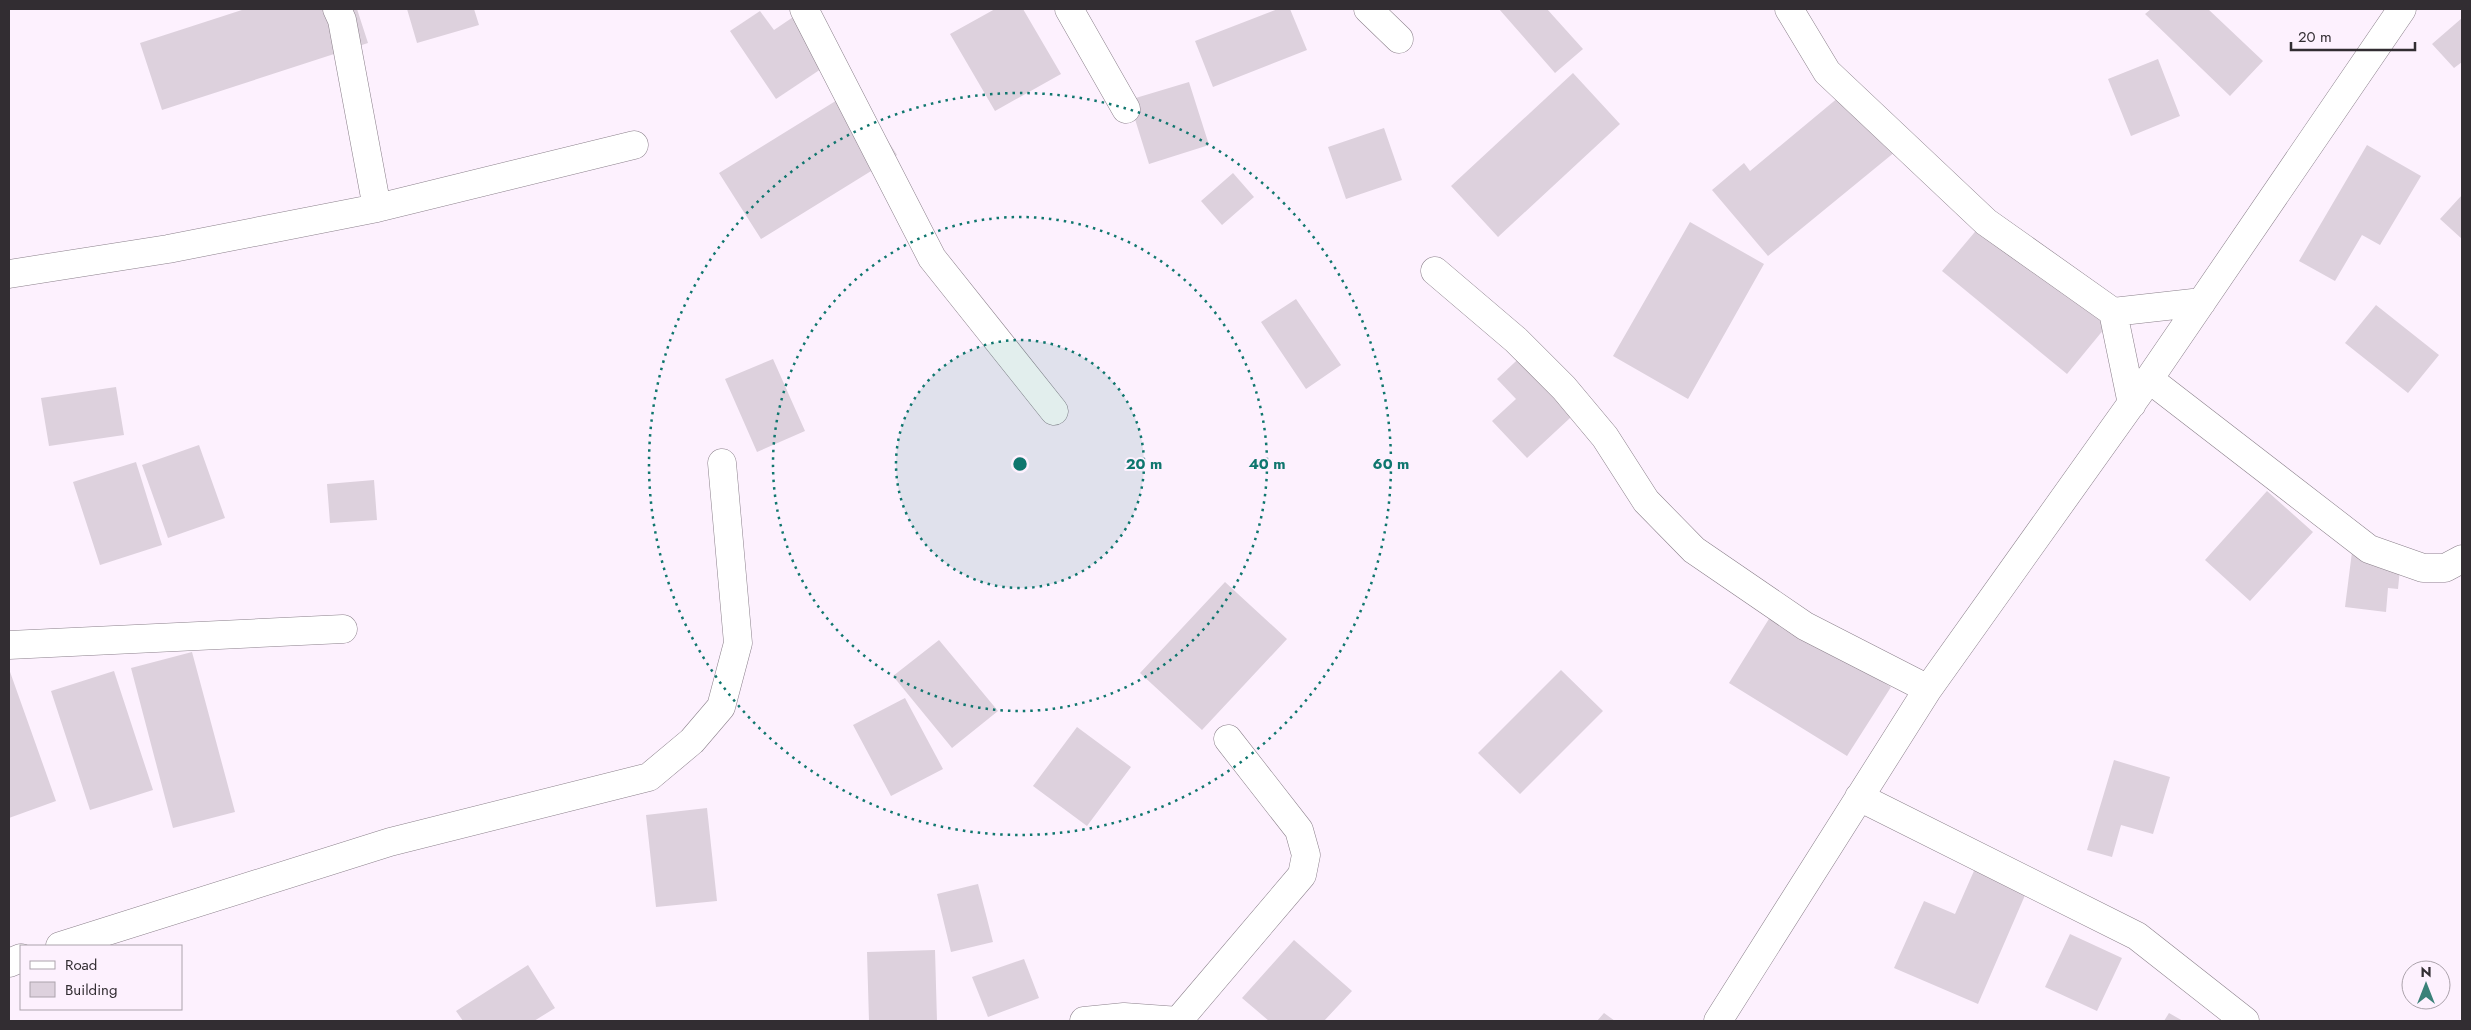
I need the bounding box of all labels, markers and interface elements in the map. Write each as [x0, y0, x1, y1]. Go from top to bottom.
scale bar [2291, 20, 2415, 52]
text: 20 m [2298, 26, 2332, 48]
text: 20 m [1126, 453, 1162, 475]
text: 40 m [1248, 453, 1286, 475]
text: 60 m [1373, 453, 1409, 475]
centre of rings [1011, 455, 1029, 473]
legend [20, 945, 182, 1010]
text: Road [65, 954, 97, 976]
north arrow [2401, 960, 2451, 1010]
text: N [2420, 962, 2432, 982]
text: Building [65, 979, 117, 1001]

